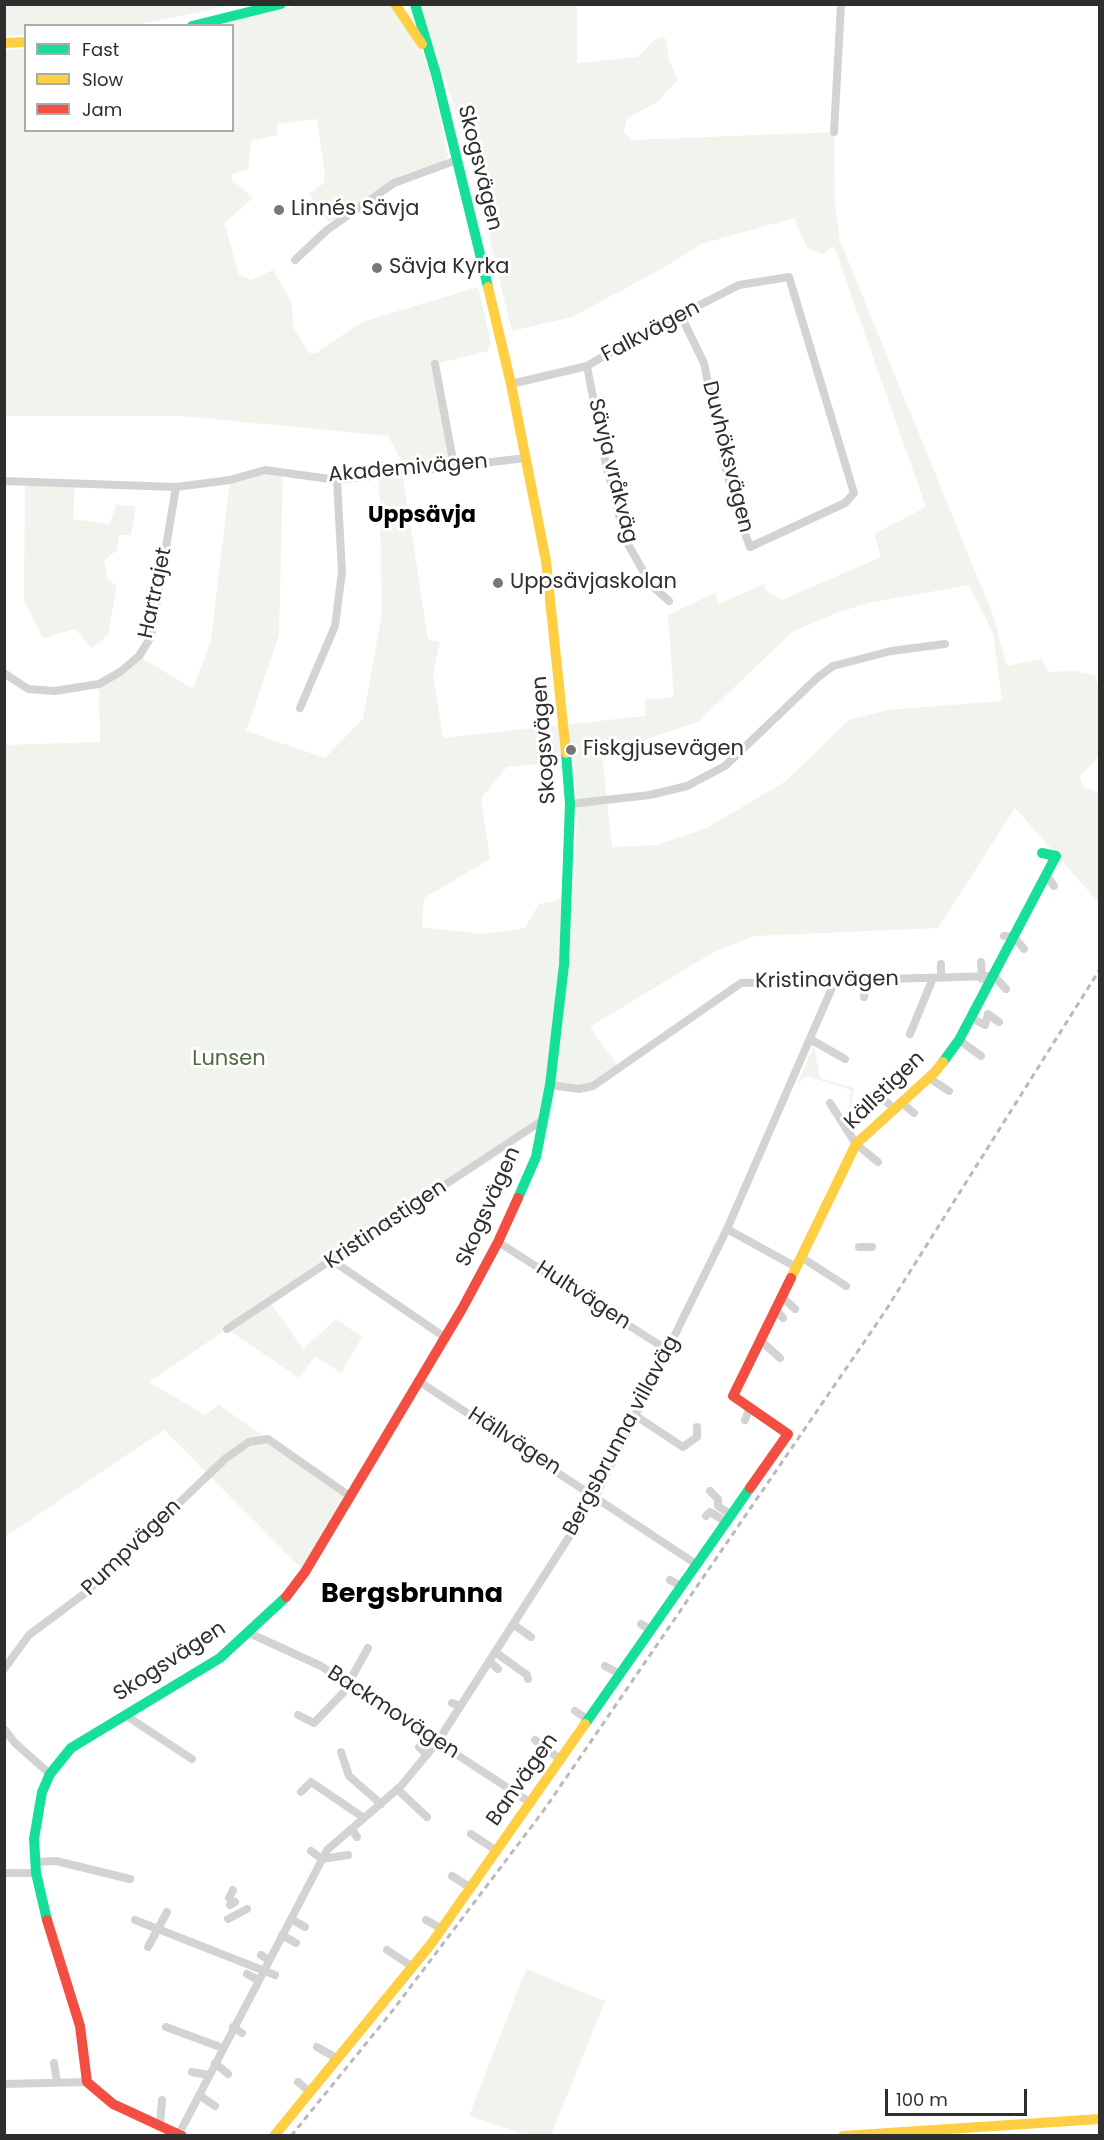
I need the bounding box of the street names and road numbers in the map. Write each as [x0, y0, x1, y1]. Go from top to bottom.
street label: Skogsvägen [451, 103, 507, 233]
street label: Falkvägen [598, 296, 704, 368]
street label: Duvhöksvägen [696, 379, 758, 535]
street label: Sävja vråkväg [582, 396, 642, 546]
street label: Akademivägen [327, 449, 489, 489]
street label: Hartrajet [134, 545, 178, 641]
street label: Skogsvägen [528, 675, 562, 805]
street label: Kristinavägen [755, 967, 899, 995]
street label: Källstigen [840, 1047, 930, 1135]
street label: Skogsvägen [451, 1143, 527, 1271]
street label: Kristinastigen [320, 1175, 452, 1275]
street label: Hultvägen [531, 1256, 635, 1336]
street label: Bergsbrunna villaväg [559, 1332, 685, 1540]
street label: Hällvägen [463, 1403, 565, 1481]
street label: Pumpvägen [77, 1494, 187, 1602]
street label: Skogsvägen [109, 1616, 231, 1708]
street label: Backmovägen [322, 1661, 464, 1765]
street label: Banvägen [482, 1729, 564, 1831]

